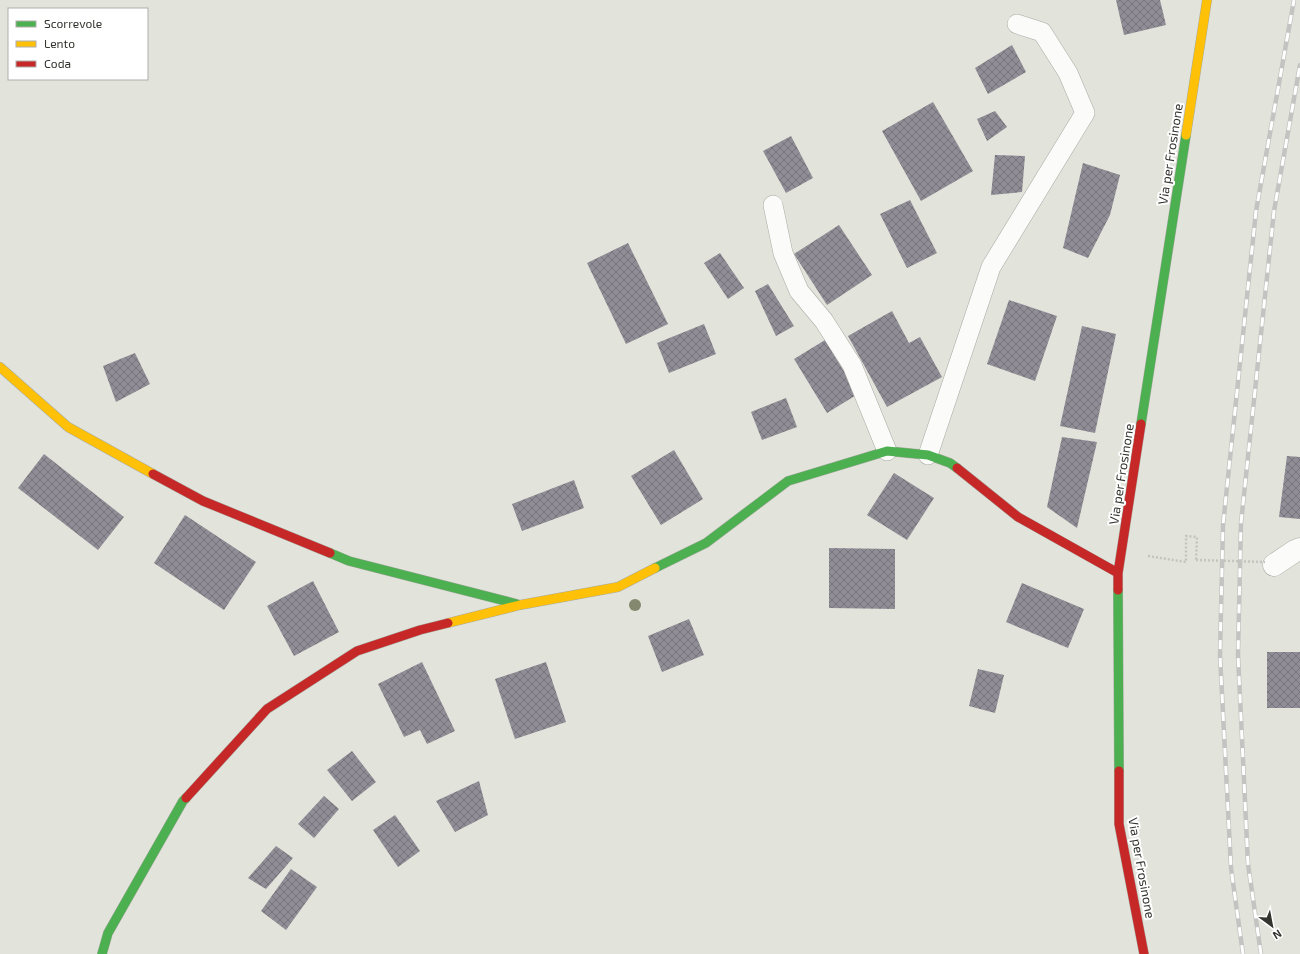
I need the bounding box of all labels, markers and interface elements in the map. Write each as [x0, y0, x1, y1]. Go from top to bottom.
legend [8, 8, 148, 80]
text: Scorrevole [44, 16, 102, 30]
text: Lento [44, 36, 75, 50]
text: Coda [44, 56, 71, 70]
street label: Via per Frosinone [1154, 102, 1186, 206]
street label: Via per Frosinone [1105, 422, 1137, 526]
street label: Via per Frosinone [1125, 816, 1159, 920]
north arrow [1252, 906, 1292, 946]
text: N [1271, 927, 1284, 943]

